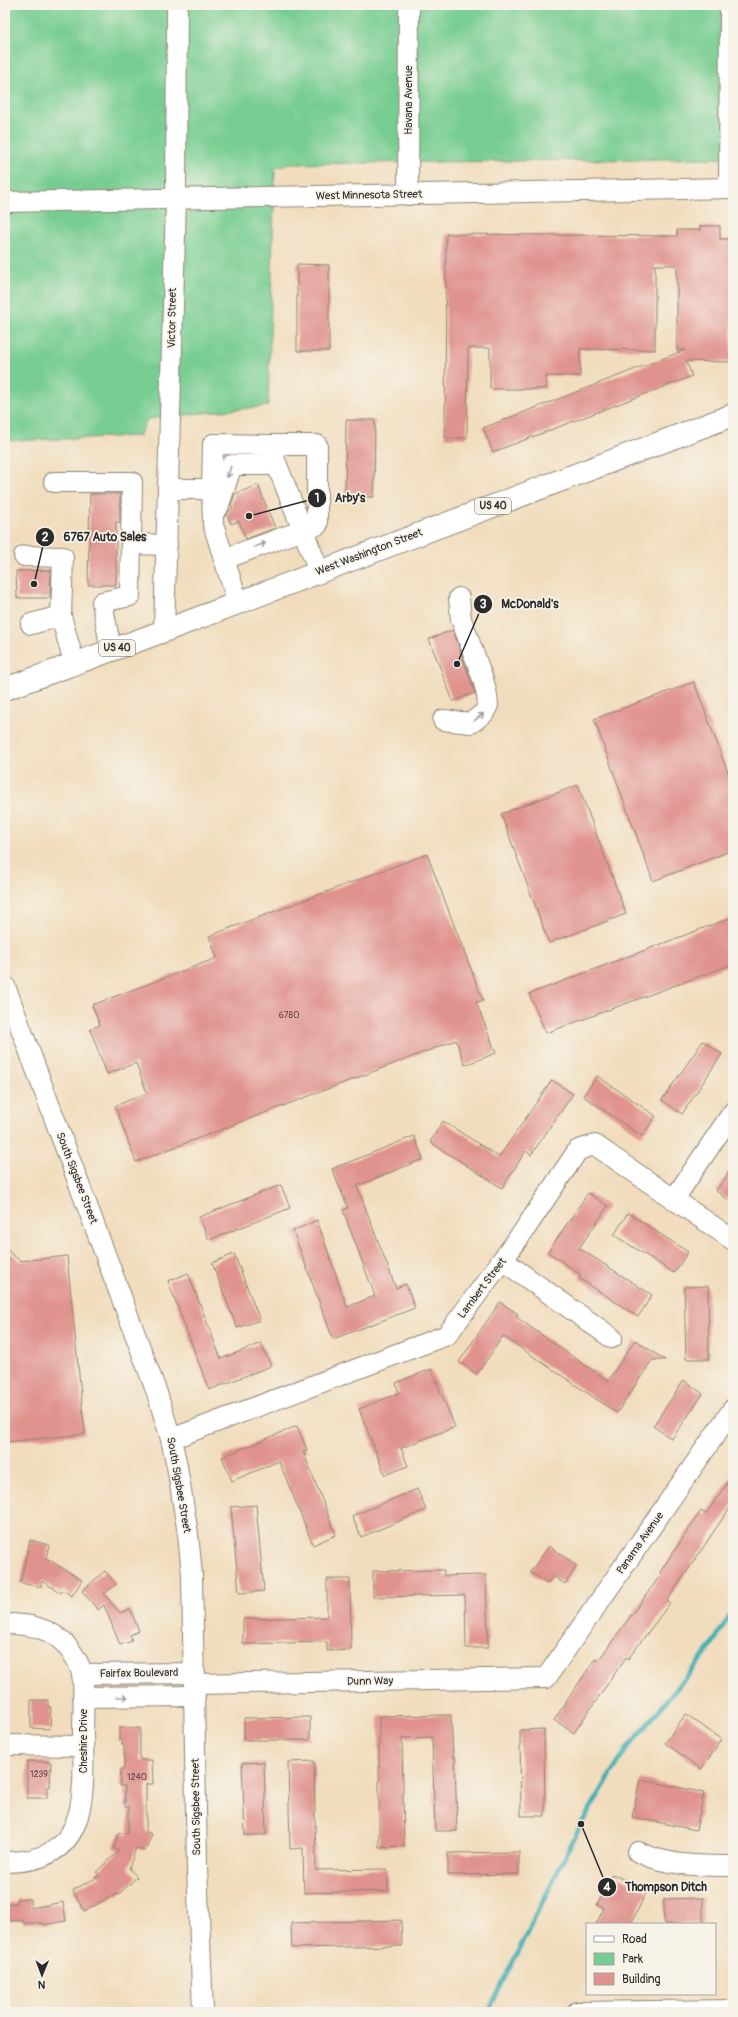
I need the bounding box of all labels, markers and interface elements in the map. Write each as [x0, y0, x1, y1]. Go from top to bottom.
street label: Havana Avenue [402, 65, 415, 135]
street label: West Minnesota Street [315, 188, 423, 202]
street label: Victor Street [165, 287, 179, 348]
one-way arrow [225, 466, 232, 479]
callout: Arby's [307, 486, 373, 510]
text: 1 [315, 491, 319, 506]
text: Arby's [335, 491, 366, 506]
road number: US 40 [475, 498, 511, 514]
callout: 6767 Auto Sales [35, 525, 154, 549]
street label: West Washington Street [314, 525, 425, 578]
text: 2 [42, 530, 49, 545]
text: 6767 Auto Sales [64, 530, 147, 545]
one-way arrow [254, 541, 266, 549]
callout: McDonald's [473, 592, 566, 616]
text: 3 [480, 597, 487, 612]
text: McDonald's [501, 597, 559, 612]
road number: US 40 [99, 640, 135, 656]
one-way arrow [474, 713, 485, 721]
house number: 6780 [279, 1010, 299, 1021]
street label: South Sigsbee Street [54, 1130, 101, 1226]
street label: Lambert Street [455, 1255, 509, 1321]
street label: South Sigsbee Street [164, 1436, 194, 1535]
street label: Panama Avenue [614, 1509, 667, 1577]
street label: Fairfax Boulevard [99, 1666, 179, 1680]
street label: Dunn Way [347, 1674, 394, 1688]
one-way arrow [115, 1693, 128, 1701]
street label: Cheshire Drive [77, 1708, 90, 1773]
street label: South Sigsbee Street [189, 1758, 203, 1856]
house number: 1239 [30, 1769, 48, 1780]
house number: 1240 [127, 1772, 147, 1783]
callout: Thompson Ditch [597, 1875, 715, 1899]
text: 4 [603, 1880, 611, 1895]
text: Thompson Ditch [624, 1880, 707, 1895]
legend [586, 1923, 716, 1995]
text: Road [622, 1932, 647, 1947]
text: Park [622, 1952, 643, 1967]
north arrow [22, 1955, 62, 1995]
text: Building [622, 1972, 661, 1987]
text: N [37, 1978, 46, 1991]

